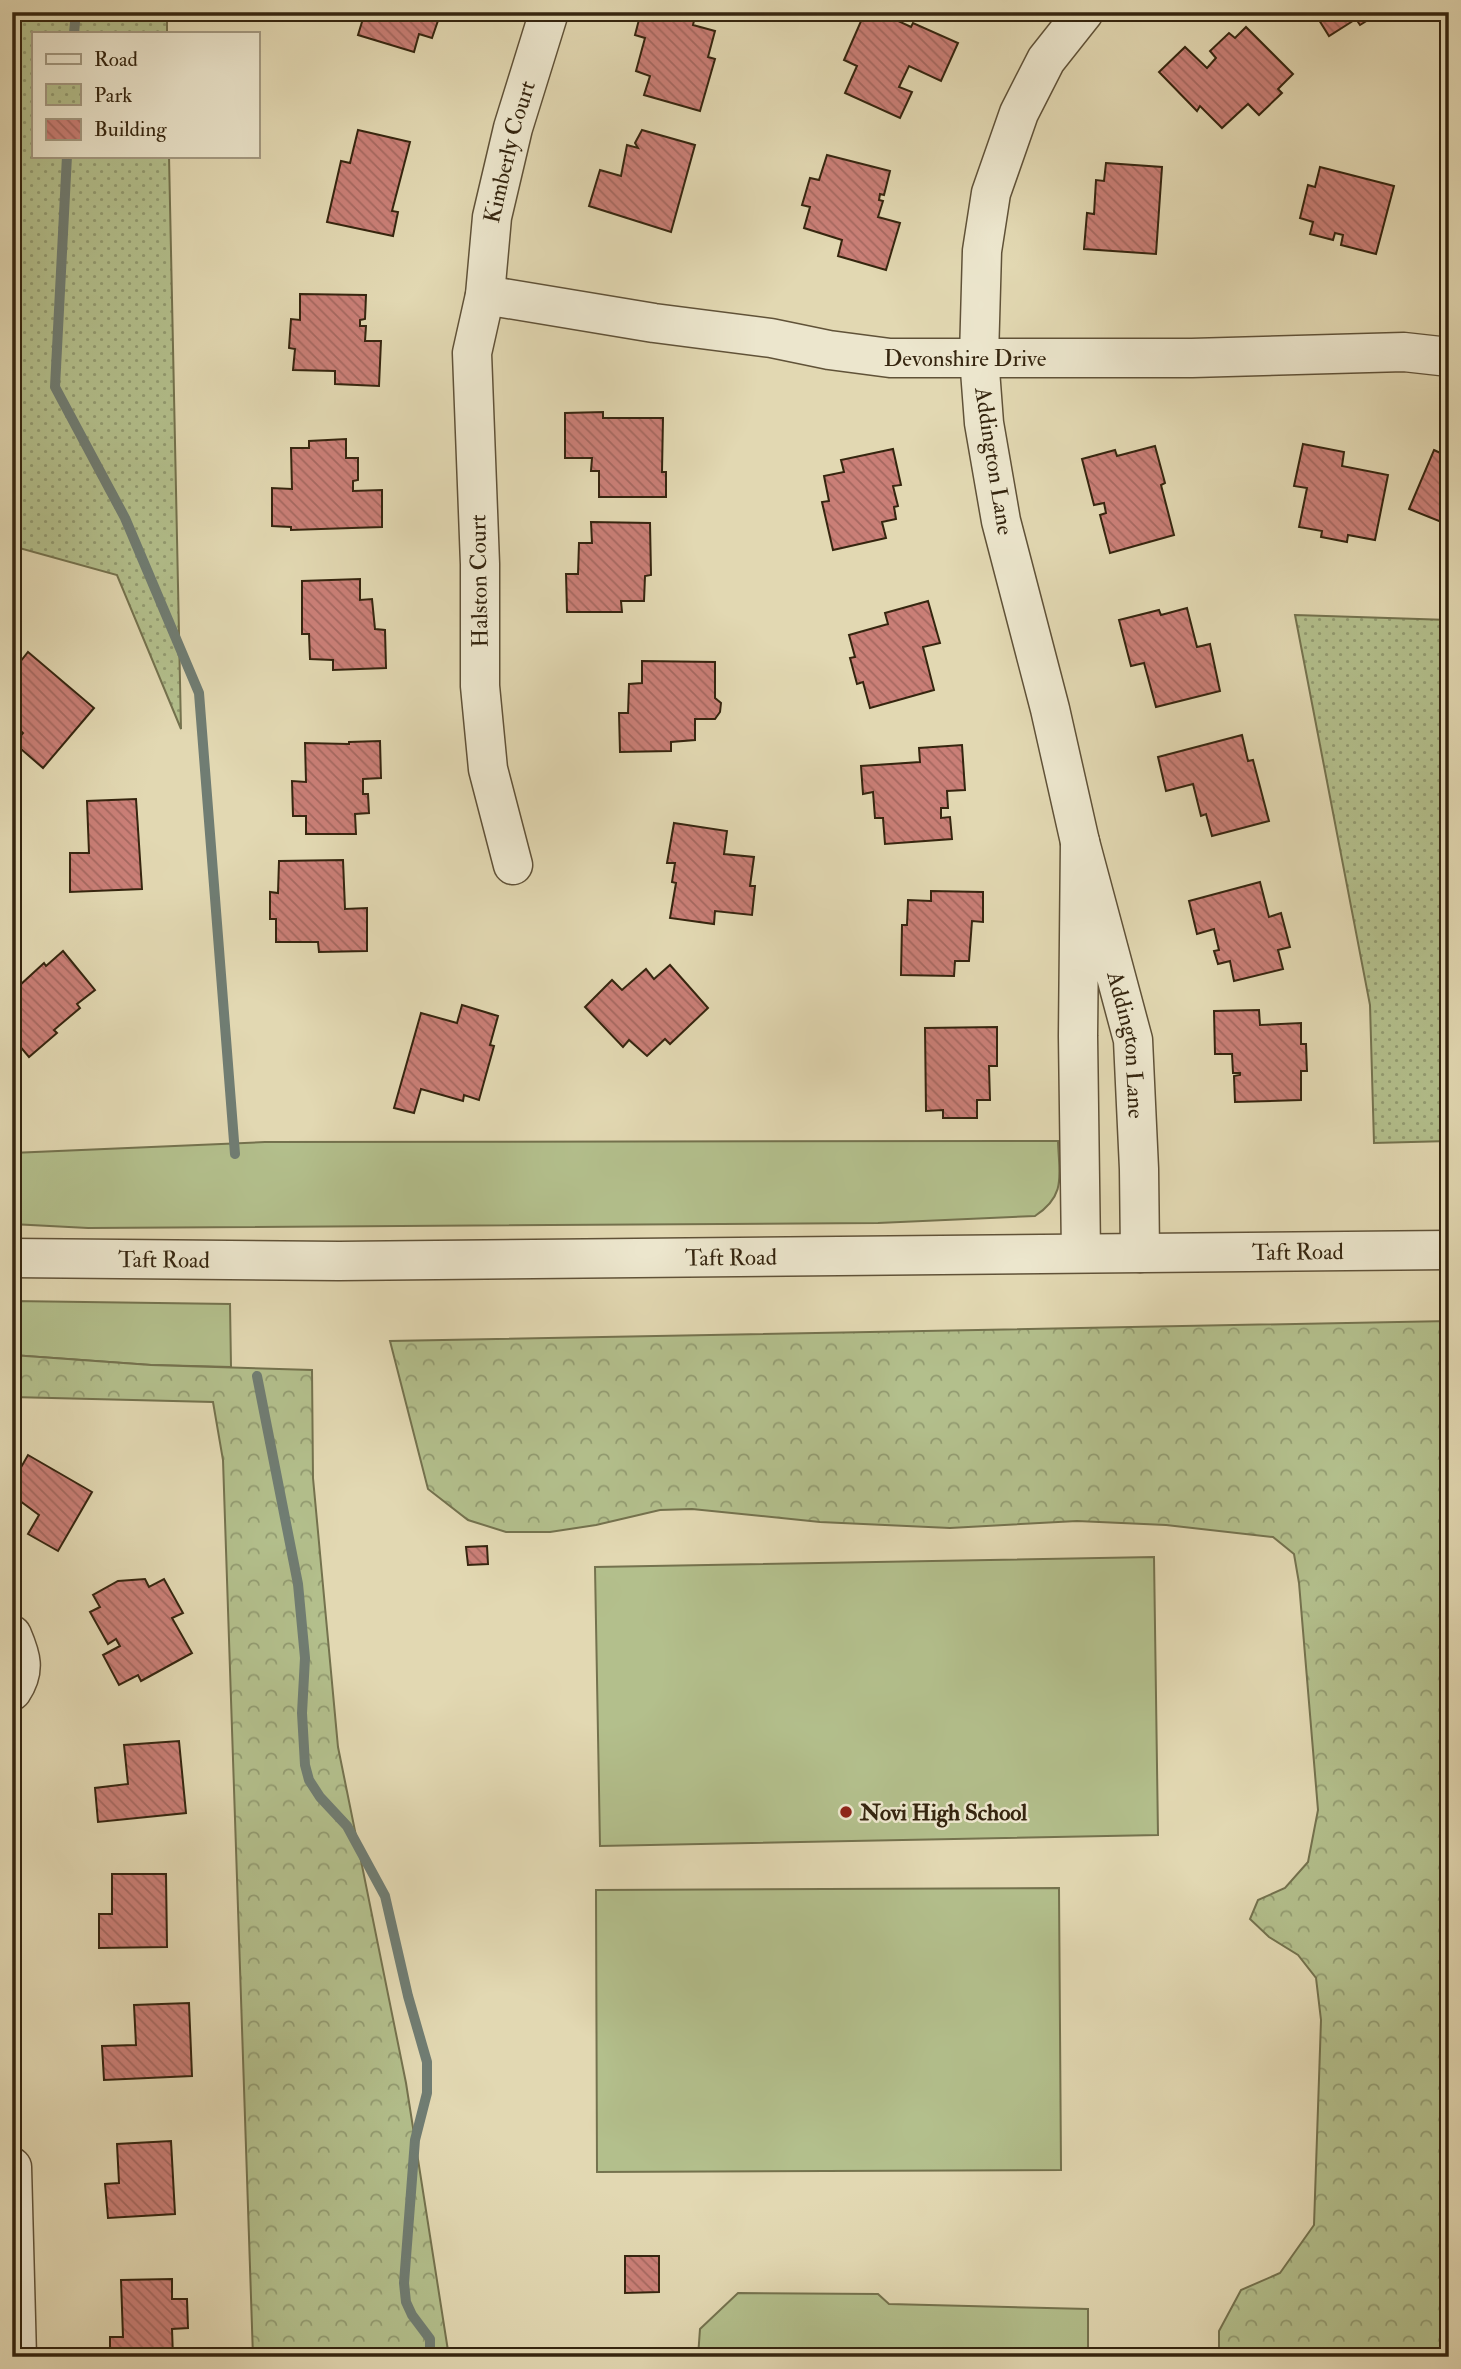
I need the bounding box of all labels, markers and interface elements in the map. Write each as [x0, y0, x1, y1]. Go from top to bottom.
legend [32, 32, 259, 158]
text: Road [94, 46, 139, 73]
street label: Kimberly Court [477, 77, 541, 226]
text: Park [94, 82, 132, 109]
text: Building [94, 116, 167, 143]
street label: Devonshire Drive [884, 344, 1047, 373]
street label: Addington Lane [968, 384, 1020, 537]
street label: Halston Court [463, 514, 495, 648]
street label: Addington Lane [1100, 967, 1151, 1120]
street label: Taft Road [1252, 1237, 1344, 1266]
street label: Taft Road [685, 1242, 777, 1272]
street label: Taft Road [118, 1244, 210, 1274]
place label: Novi High School [859, 1798, 1028, 1828]
marker: Novi High School [838, 1804, 854, 1820]

